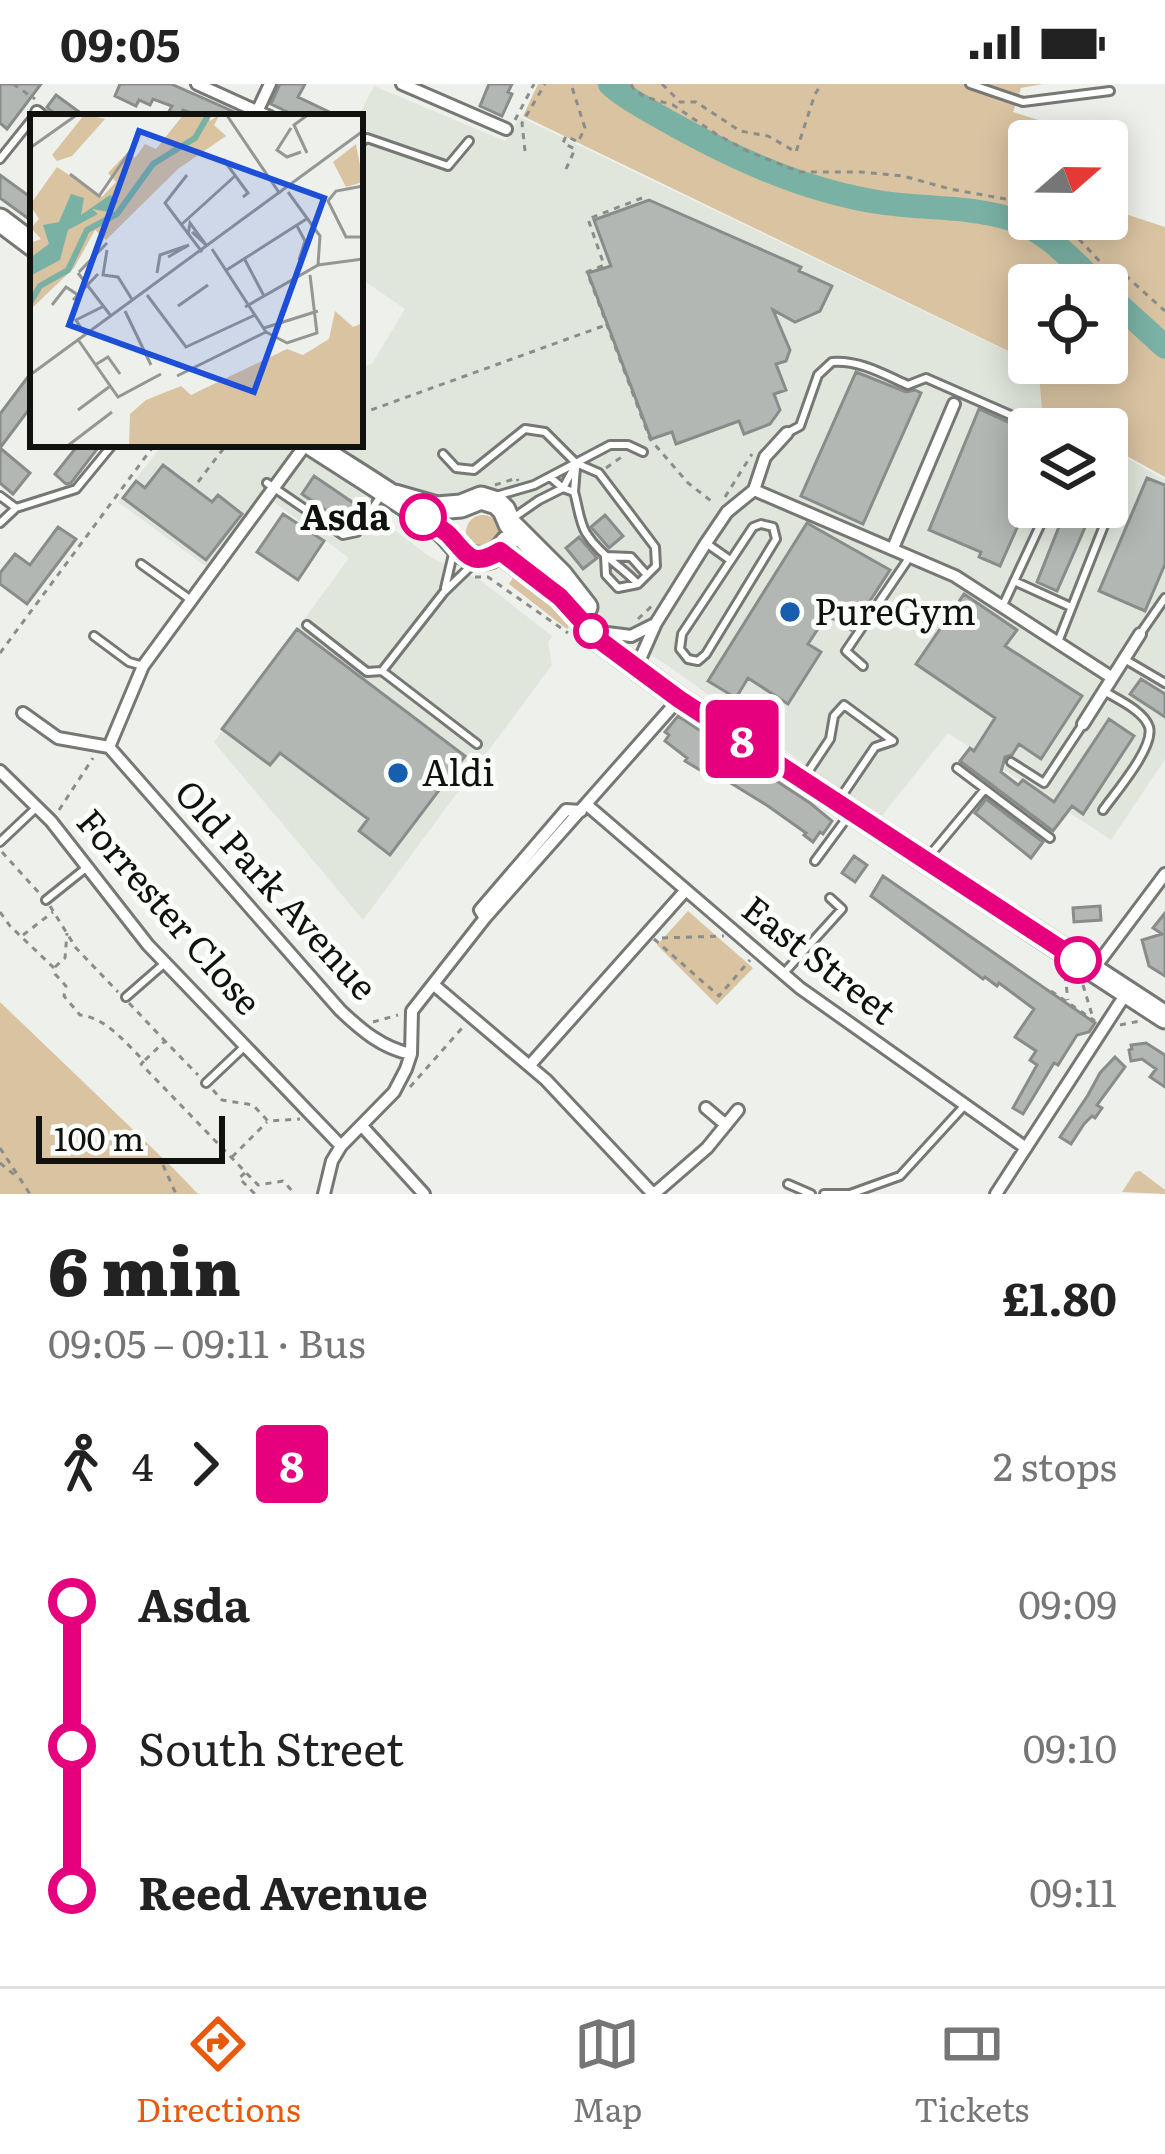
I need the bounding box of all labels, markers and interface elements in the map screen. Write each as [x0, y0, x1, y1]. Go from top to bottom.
text: 09:05 [60, 9, 180, 76]
inset map [30, 114, 363, 447]
north arrow [1008, 120, 1128, 240]
map controls [1008, 120, 1128, 528]
button: locate [1008, 264, 1128, 384]
button: layers [1008, 408, 1128, 528]
place label: Asda [300, 488, 390, 541]
marker: Asda [401, 495, 445, 539]
place label: PureGym [814, 583, 976, 636]
marker: PureGym [777, 599, 803, 625]
unlabelled marker [575, 615, 607, 647]
line badge: 8 [703, 700, 781, 778]
text: 8 [730, 708, 754, 770]
place label: Aldi [422, 744, 494, 797]
marker: Aldi [385, 760, 411, 786]
street label: Old Park Avenue [164, 766, 391, 1010]
street label: Forrester Close [66, 796, 276, 1025]
street label: East Street [732, 881, 909, 1035]
unlabelled marker [1056, 938, 1100, 982]
scale bar [36, 1110, 225, 1163]
text: 100 m [54, 1112, 144, 1161]
text: 6 min [48, 1218, 241, 1316]
text: £1.80 [1002, 1263, 1117, 1330]
text: 09:05 – 09:11 · Bus [48, 1312, 366, 1370]
icon: walk [48, 1431, 114, 1497]
icon: forward [172, 1431, 238, 1497]
text: 8 [280, 1433, 304, 1495]
text: 4 [132, 1435, 154, 1493]
text: 2 stops [993, 1435, 1117, 1493]
text: Asda [138, 1569, 250, 1636]
text: 09:09 [1018, 1573, 1117, 1631]
text: South Street [138, 1713, 404, 1780]
text: 09:10 [1023, 1717, 1117, 1775]
text: Reed Avenue [138, 1857, 428, 1924]
text: 09:11 [1029, 1861, 1117, 1919]
tab: Directions [136, 2011, 301, 2132]
tab: Map [572, 2011, 642, 2132]
tab: Tickets [914, 2011, 1029, 2132]

